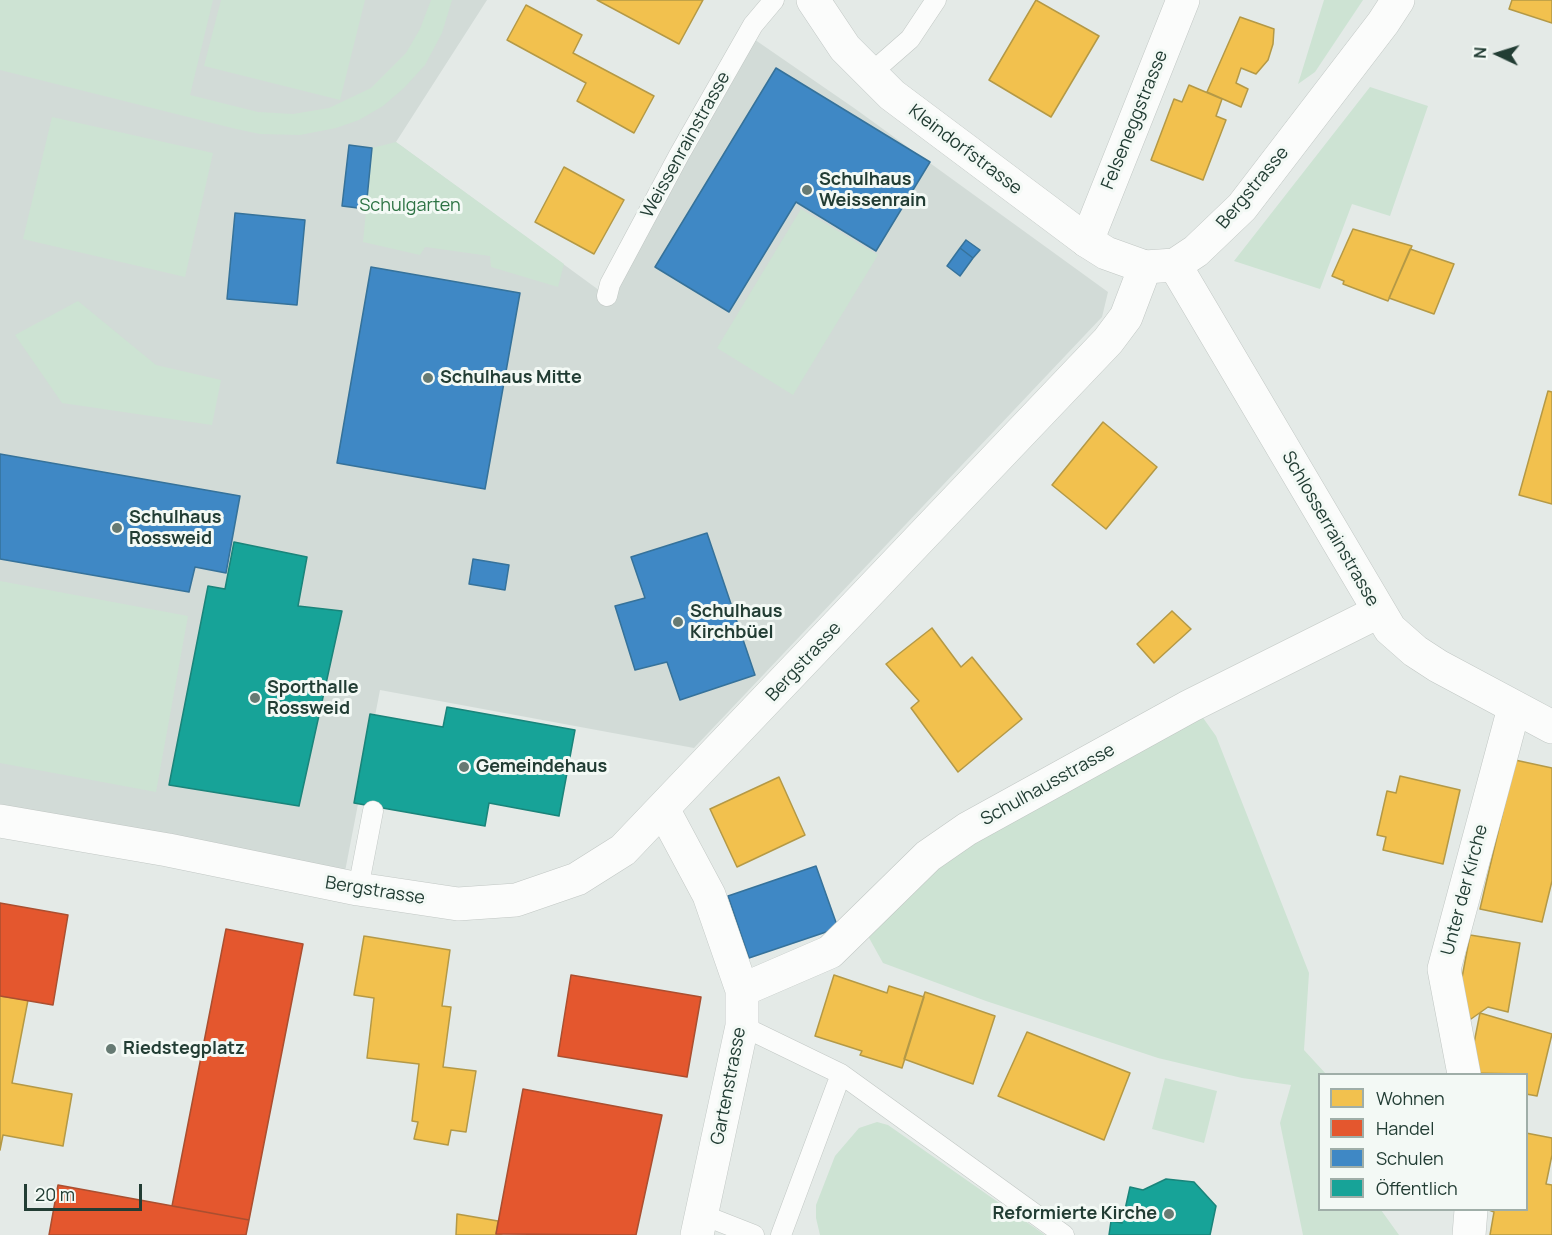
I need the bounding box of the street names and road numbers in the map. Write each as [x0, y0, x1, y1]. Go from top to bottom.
street label: Felseneggstrasse [1097, 47, 1173, 193]
street label: Weissenrainstrasse [637, 68, 735, 222]
street label: Kleindorfstrasse [904, 100, 1026, 200]
street label: Bergstrasse [1212, 143, 1294, 233]
street label: Schlosserrainstrasse [1277, 448, 1383, 610]
street label: Bergstrasse [762, 618, 846, 706]
street label: Schulhausstrasse [977, 739, 1119, 831]
street label: Unter der Kirche [1437, 822, 1493, 958]
street label: Bergstrasse [324, 872, 426, 910]
street label: Gartenstrasse [707, 1025, 751, 1147]

